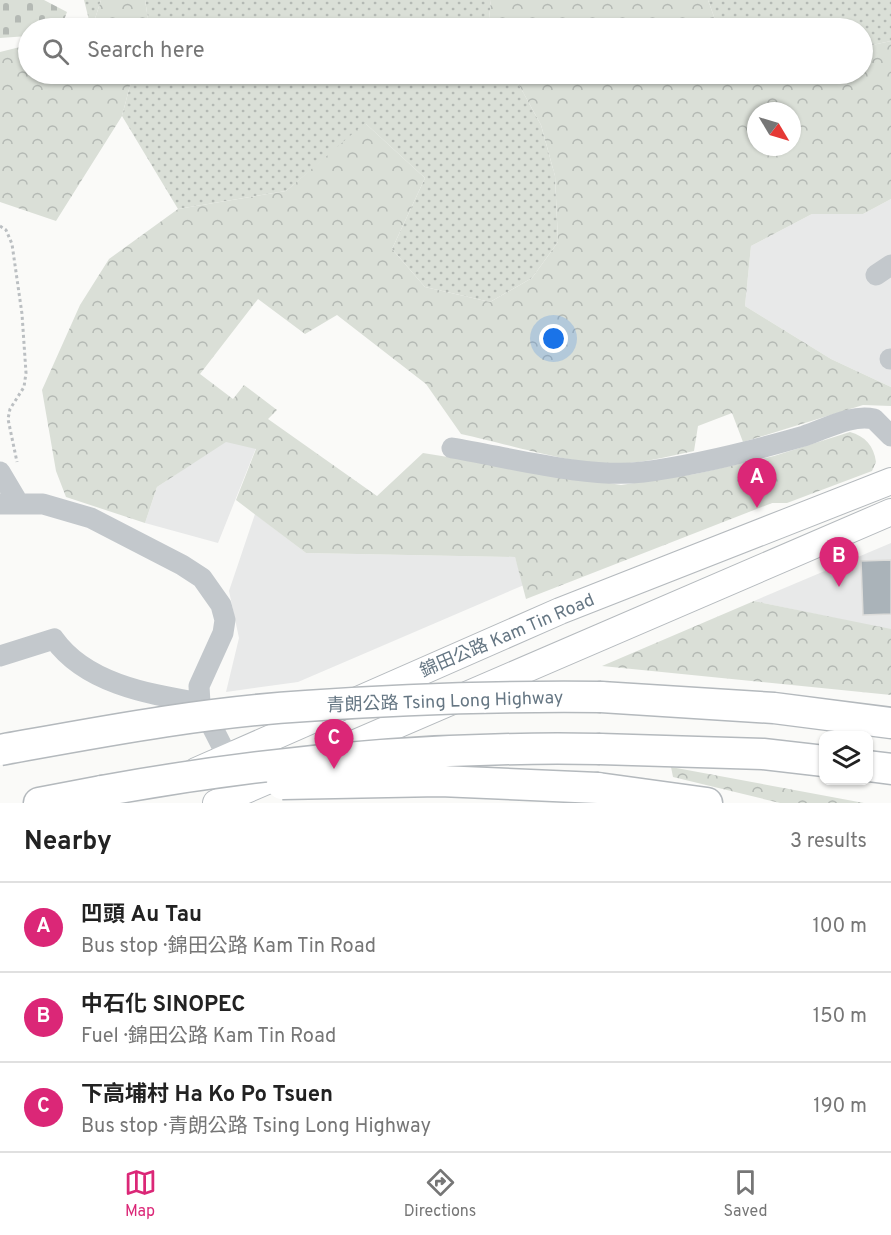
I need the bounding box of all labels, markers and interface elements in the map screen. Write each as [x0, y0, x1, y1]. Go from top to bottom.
search box [18, 18, 873, 84]
icon: search [39, 35, 72, 68]
text: Search here [87, 38, 205, 65]
north arrow [747, 102, 801, 156]
your location [539, 324, 568, 353]
pin: A [738, 458, 777, 508]
pin: B [820, 538, 858, 587]
street label: 錦田公路 Kam Tin Road [417, 589, 598, 684]
street label: 青朗公路 Tsing Long Highway [326, 687, 564, 718]
pin: C [314, 720, 354, 769]
map controls [819, 731, 873, 785]
button: layers [819, 731, 873, 785]
text: Nearby [24, 826, 112, 859]
text: 3 results [790, 829, 867, 855]
text: 凹頭 Au Tau [81, 902, 202, 929]
text: A [36, 914, 51, 940]
text: 100 m [812, 914, 867, 940]
text: Bus stop · 錦田公路 Kam Tin Road [81, 934, 376, 960]
text: 中石化 SINOPEC [81, 992, 245, 1019]
text: B [37, 1004, 50, 1030]
text: 150 m [813, 1004, 867, 1030]
text: Fuel · 錦田公路 Kam Tin Road [81, 1024, 336, 1050]
text: 下高埔村 Ha Ko Po Tsuen [81, 1082, 333, 1109]
text: C [37, 1094, 50, 1120]
text: 190 m [813, 1094, 867, 1120]
text: Bus stop · 青朗公路 Tsing Long Highway [81, 1114, 431, 1140]
tab: Map [124, 1166, 157, 1222]
tab: Directions [404, 1166, 476, 1222]
tab: Saved [723, 1166, 767, 1222]

